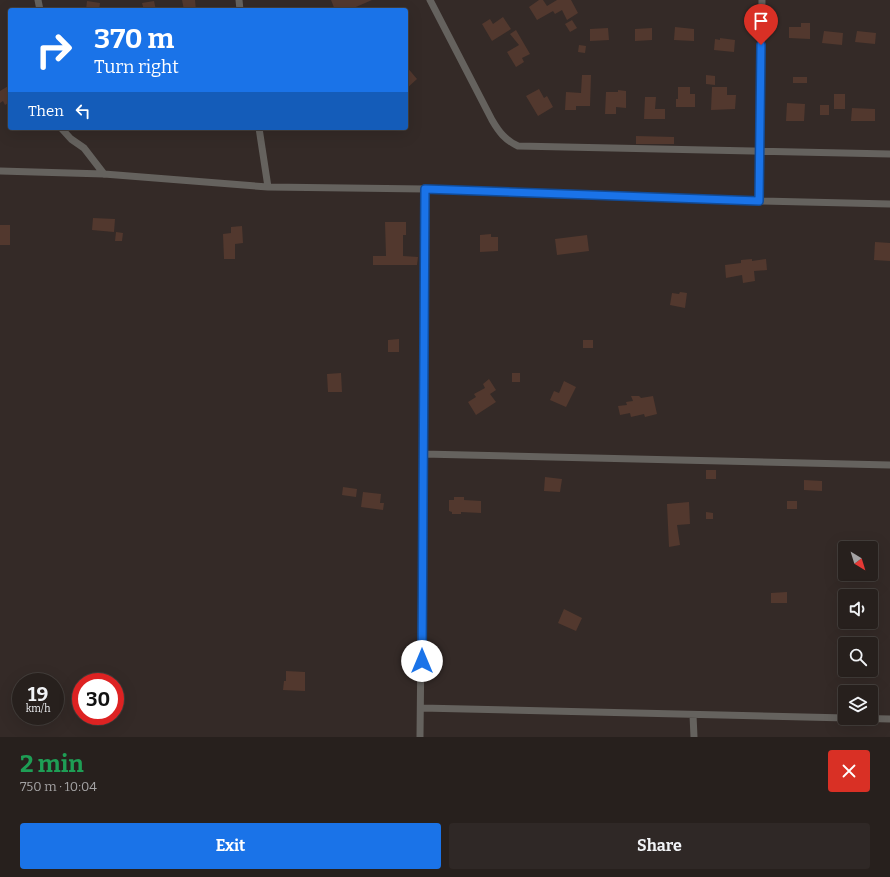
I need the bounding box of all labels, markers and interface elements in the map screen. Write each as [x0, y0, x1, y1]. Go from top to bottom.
pin [744, 4, 778, 45]
icon: arrive [750, 10, 772, 32]
text: 370 m [94, 22, 174, 55]
icon: right [28, 24, 80, 76]
text: Turn right [94, 56, 179, 78]
icon: left [72, 100, 94, 122]
text: Then [28, 102, 64, 120]
north arrow [838, 541, 878, 581]
map controls [838, 541, 878, 725]
button: sound [838, 589, 878, 629]
button: search [838, 637, 878, 677]
position arrow [401, 640, 443, 682]
speed limit sign: 30 [72, 673, 124, 725]
text: 19 [28, 682, 48, 706]
button: layers [838, 685, 878, 725]
text: km/h [26, 703, 50, 715]
text: 2 min [20, 750, 84, 778]
button: close [828, 750, 870, 792]
text: 750 m · 10:04 [20, 779, 97, 794]
button: Exit [20, 823, 441, 869]
button: Share [449, 823, 870, 869]

